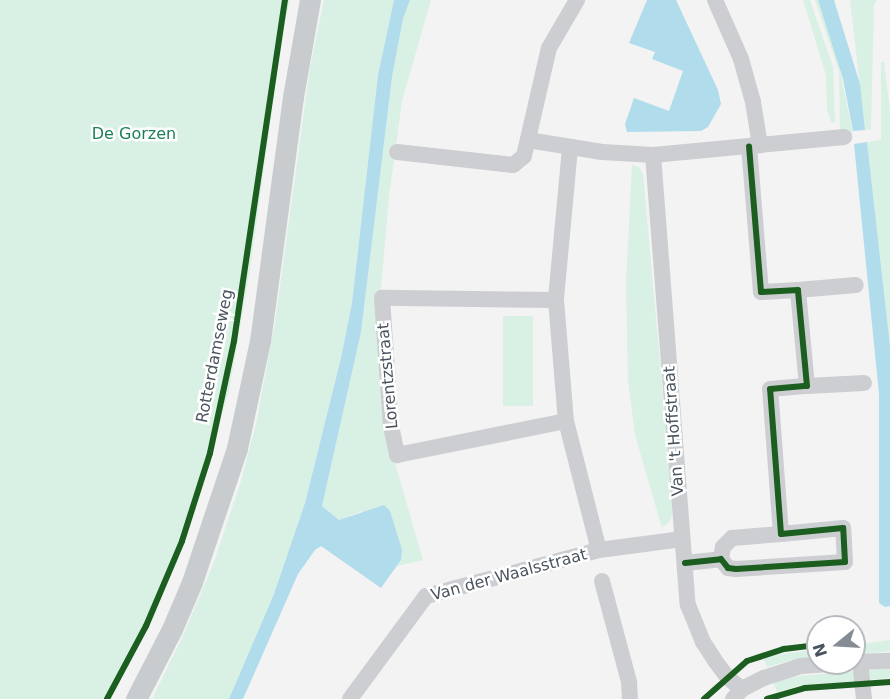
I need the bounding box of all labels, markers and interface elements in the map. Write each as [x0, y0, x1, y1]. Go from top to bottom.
park label: De Gorzen [92, 124, 176, 144]
street label: Rotterdamseweg [193, 288, 237, 424]
street label: Lorentzstraat [374, 322, 402, 430]
street label: Van 't Hoffstraat [660, 365, 688, 497]
street label: Van der Waalsstraat [429, 545, 589, 605]
north arrow [806, 615, 866, 675]
text: N [809, 641, 831, 659]

